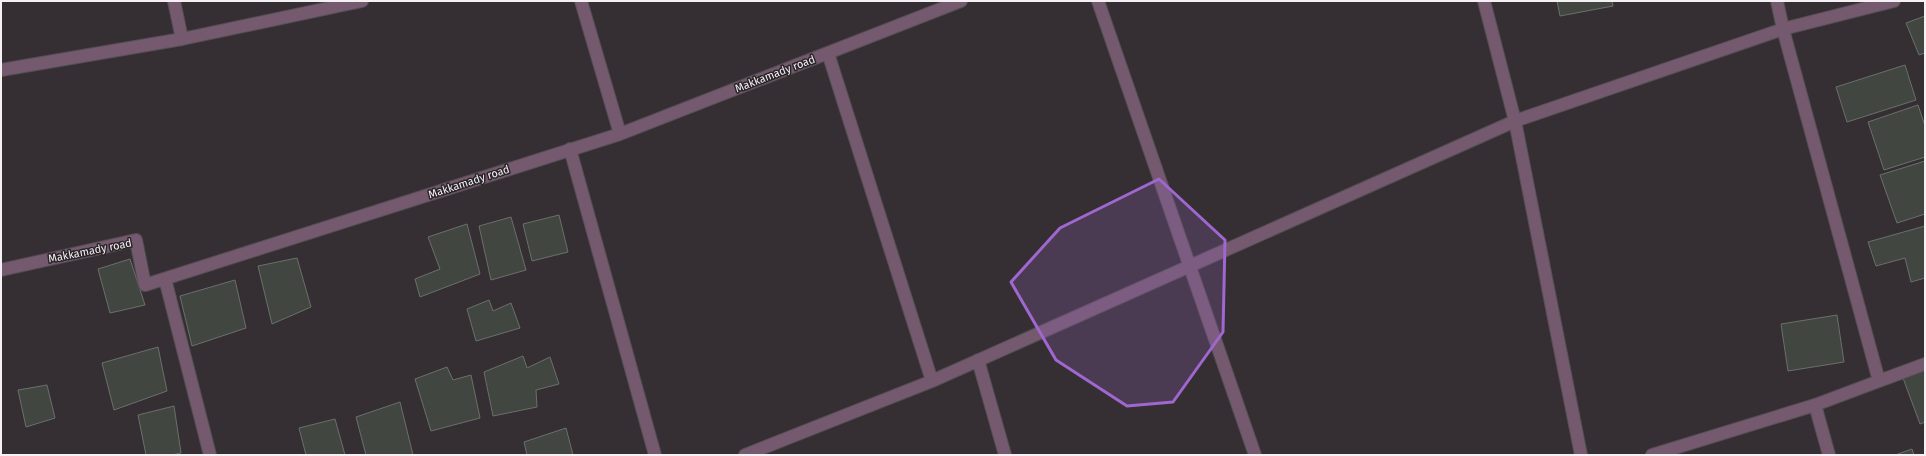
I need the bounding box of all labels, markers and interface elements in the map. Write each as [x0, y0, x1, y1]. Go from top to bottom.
street label: Makkamady road [733, 53, 817, 95]
street label: Makkamady road [427, 163, 511, 201]
street label: Makkamady road [47, 237, 133, 265]

